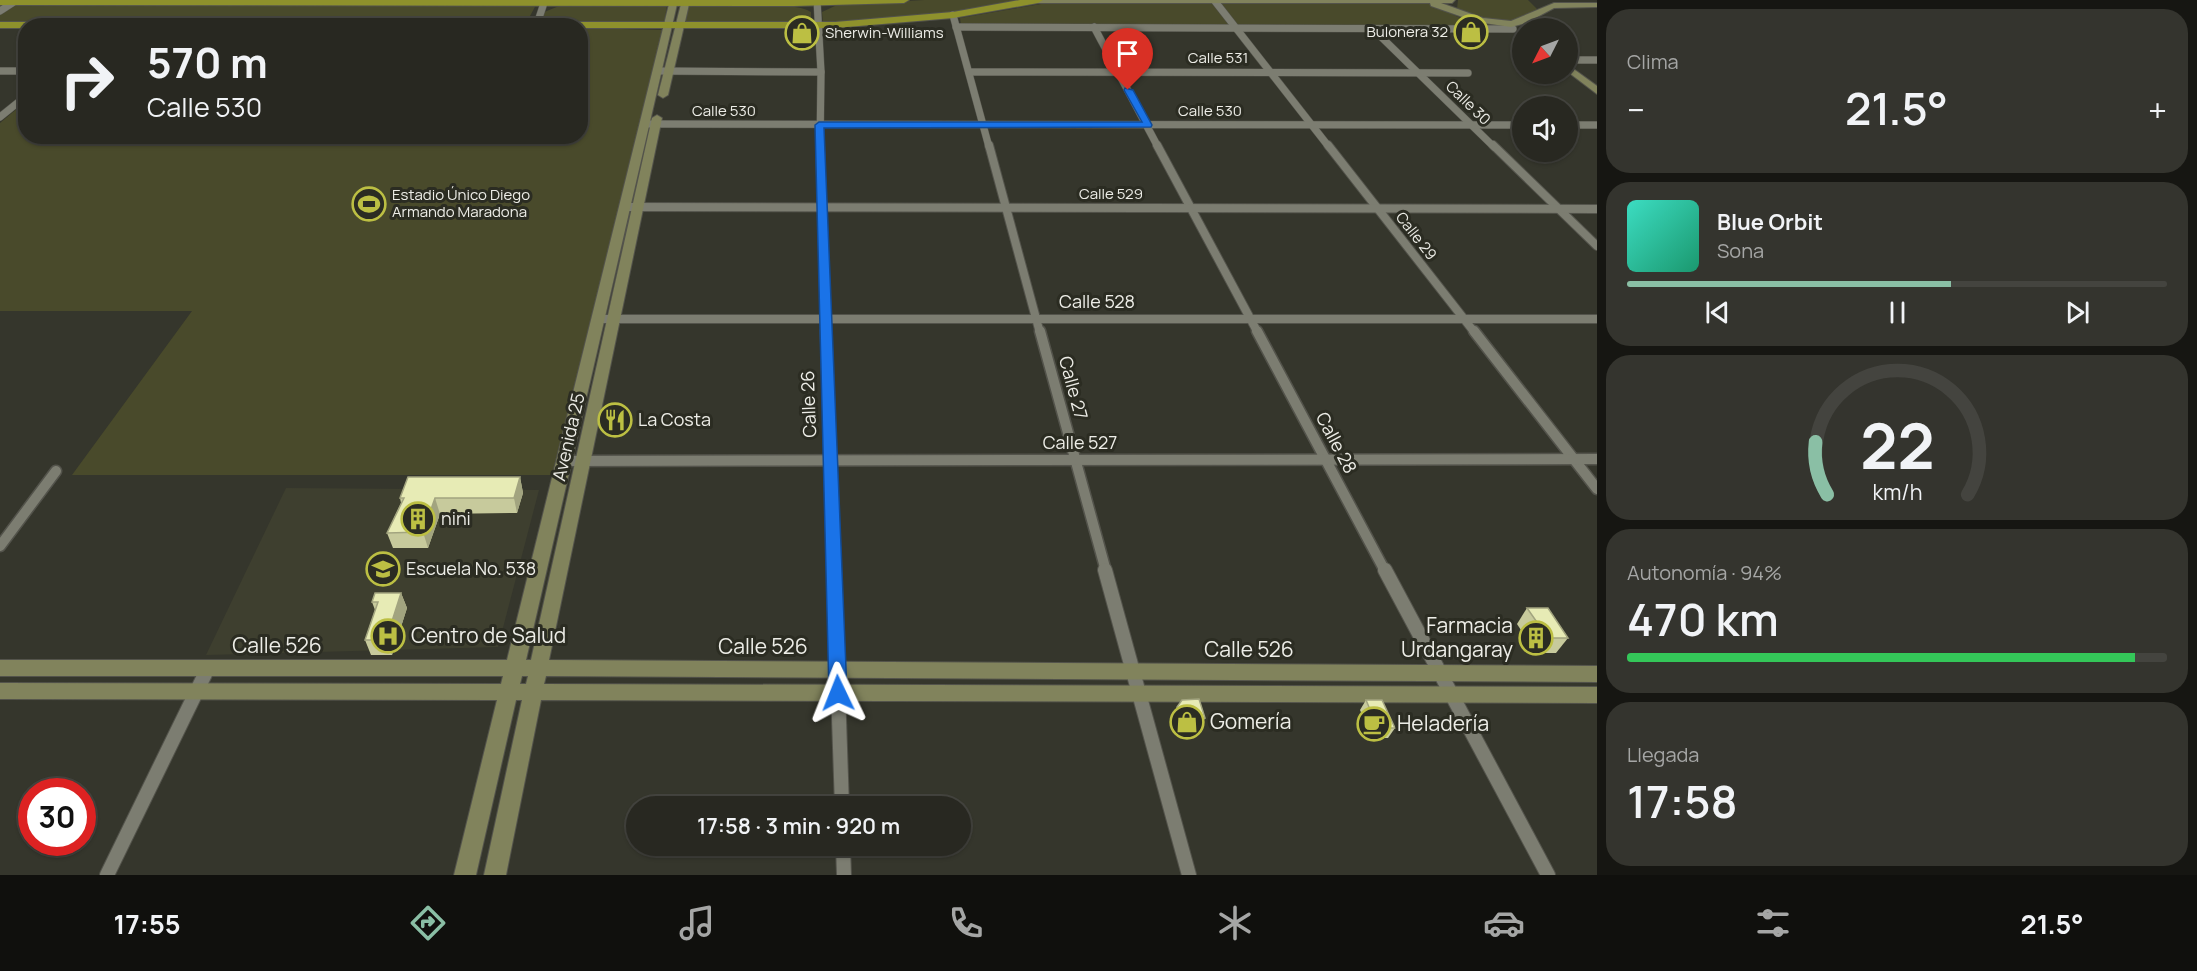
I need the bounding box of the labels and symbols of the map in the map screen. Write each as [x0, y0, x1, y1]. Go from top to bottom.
shop icon: Bulonera 32 [1453, 14, 1489, 50]
shop icon: Sherwin-Williams [784, 15, 820, 51]
north arrow [1512, 18, 1578, 84]
place label: Bulonera 32 [1367, 21, 1448, 42]
place label: Sherwin-Williams [825, 22, 944, 43]
pin [1102, 28, 1153, 90]
street label: Calle 531 [1188, 47, 1248, 68]
street label: Calle 30 [1441, 76, 1496, 129]
street label: Calle 530 [692, 100, 756, 121]
street label: Calle 530 [1178, 100, 1242, 121]
street label: Calle 529 [1079, 183, 1143, 204]
place label: Estadio Único Diego Armando Maradona [392, 184, 530, 222]
sports icon: Estadio Único Diego Armando Maradona [351, 186, 387, 222]
street label: Calle 29 [1391, 207, 1442, 264]
street label: Calle 528 [1059, 289, 1135, 313]
street label: Calle 27 [1054, 353, 1094, 422]
street label: Calle 26 [795, 370, 821, 438]
street label: Avenida 25 [546, 390, 590, 483]
restaurant icon: La Costa [597, 402, 633, 438]
place label: La Costa [638, 407, 711, 431]
street label: Calle 28 [1311, 408, 1363, 477]
street label: Calle 527 [1043, 430, 1117, 454]
building icon: nini [400, 501, 436, 537]
place label: nini [441, 506, 471, 530]
school or university icon: Escuela No. 538 [365, 551, 401, 587]
place label: Escuela No. 538 [406, 556, 536, 580]
place label: Farmacia Urdangaray [1401, 611, 1513, 663]
hospital icon: Centro de Salud [370, 618, 406, 654]
building icon: Farmacia Urdangaray [1518, 620, 1554, 656]
place label: Centro de Salud [411, 621, 566, 649]
street label: Calle 526 [232, 631, 322, 659]
street label: Calle 526 [718, 632, 808, 660]
street label: Calle 526 [1204, 635, 1294, 663]
position arrow [806, 661, 870, 725]
shop icon: Gomería [1169, 704, 1205, 740]
cafe icon: Heladería [1356, 706, 1392, 742]
place label: Gomería [1210, 707, 1291, 735]
place label: Heladería [1397, 709, 1489, 737]
speed limit sign: 30 [18, 778, 96, 856]

